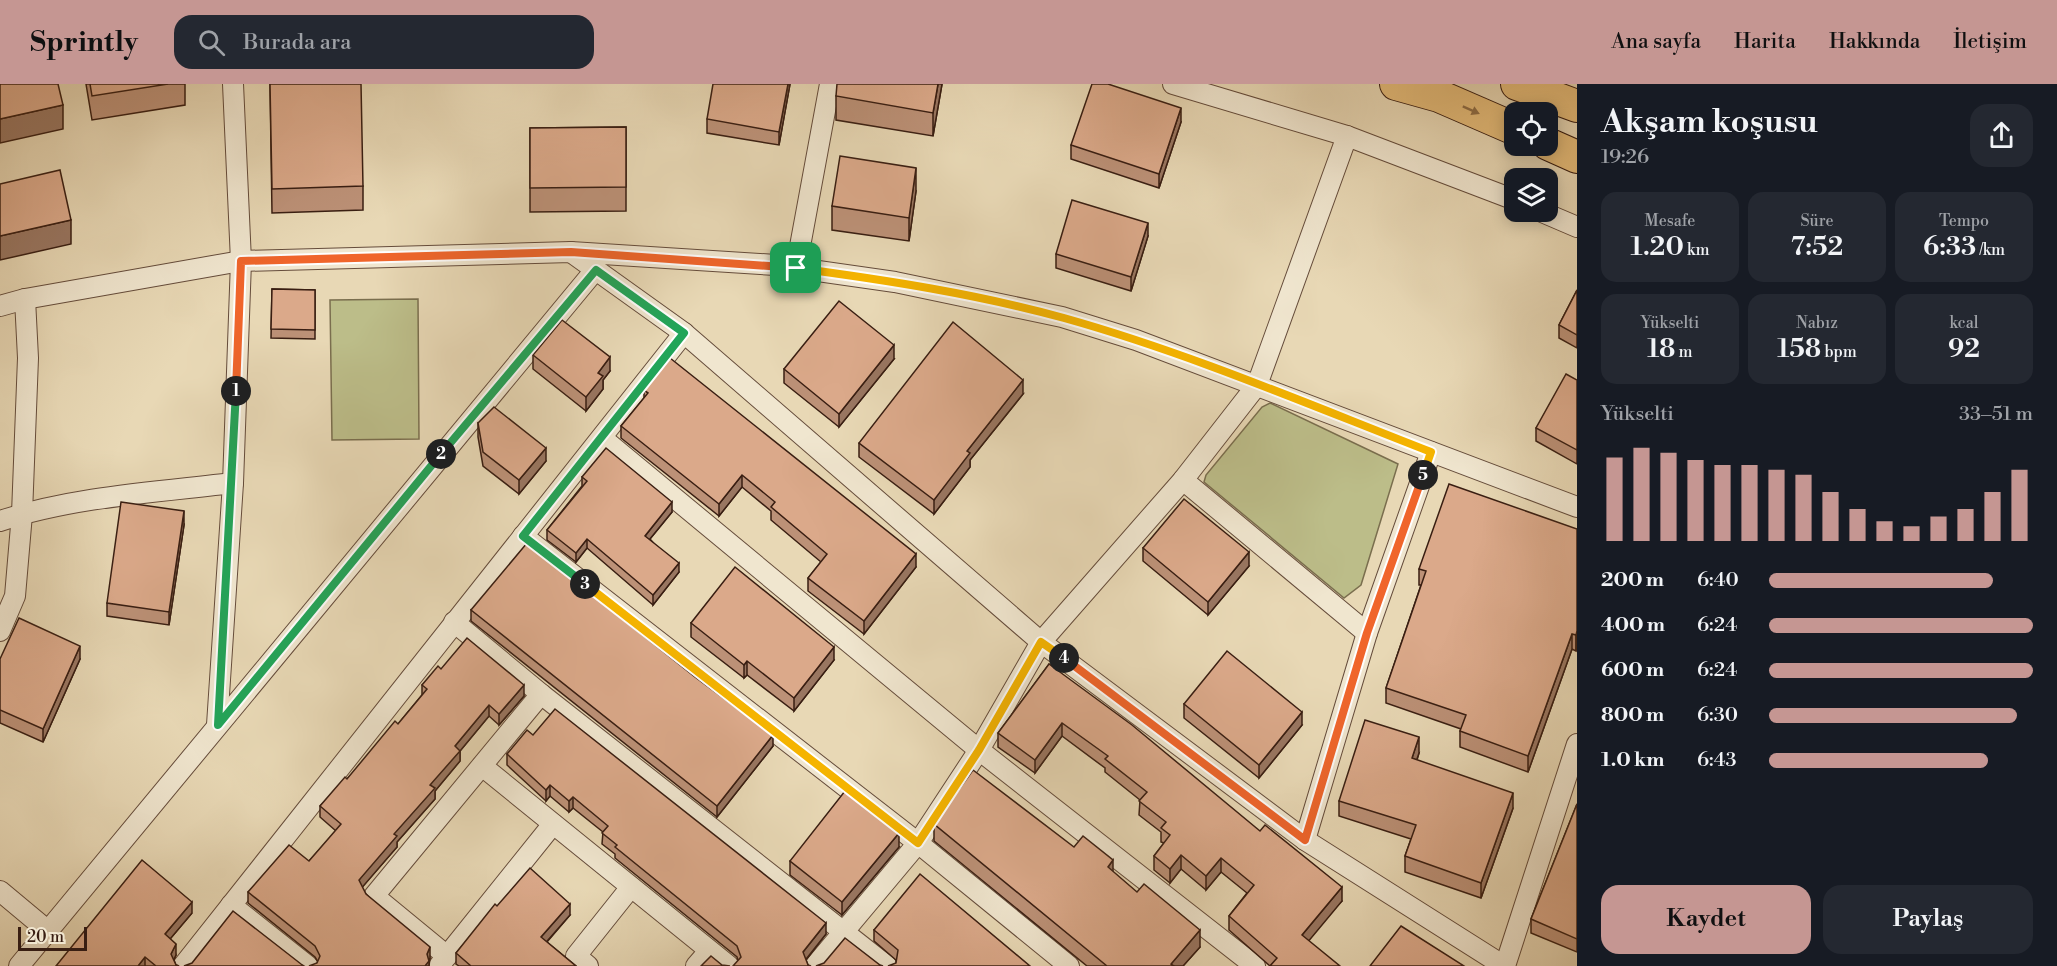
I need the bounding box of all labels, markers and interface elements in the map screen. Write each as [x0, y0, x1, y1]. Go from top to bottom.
search box [174, 15, 594, 69]
text: Sprintly [30, 25, 138, 60]
icon: search [195, 26, 228, 59]
text: Burada ara [243, 29, 351, 56]
text: Ana sayfa [1611, 29, 1701, 55]
text: Harita [1734, 29, 1796, 55]
text: Hakkında [1829, 29, 1920, 55]
text: İletişim [1953, 29, 2027, 55]
map controls [1504, 102, 1558, 222]
button: locate [1504, 102, 1558, 156]
text: Akşam koşusu [1601, 102, 1818, 143]
button: share [1970, 104, 2033, 167]
one-way arrow [1462, 105, 1480, 115]
text: 19:26 [1601, 145, 1649, 170]
button: layers [1504, 168, 1558, 222]
text: Mesafe [1645, 211, 1695, 231]
text: Süre [1800, 211, 1834, 231]
text: Tempo [1939, 211, 1989, 231]
text: 1.20 [1631, 231, 1684, 263]
text: 7:52 [1791, 231, 1843, 263]
text: 6:33 [1923, 231, 1976, 263]
text: km [1684, 240, 1709, 260]
text: /km [1976, 240, 2005, 260]
pin [770, 242, 821, 293]
icon: arrive [779, 251, 812, 284]
text: Yükselti [1641, 313, 1699, 333]
text: Nabız [1796, 313, 1838, 333]
text: kcal [1949, 313, 1979, 333]
text: 18 [1647, 333, 1675, 365]
text: 158 [1777, 333, 1821, 365]
text: 92 [1948, 333, 1980, 365]
text: m [1675, 342, 1693, 362]
text: bpm [1821, 342, 1857, 362]
pin: 1 [221, 376, 251, 406]
text: 1 [232, 381, 240, 401]
text: Yükselti [1601, 402, 1674, 427]
text: 33–51 m [1959, 402, 2033, 427]
pin: 2 [426, 439, 456, 469]
text: 2 [436, 444, 446, 464]
pin: 5 [1408, 460, 1438, 490]
text: 5 [1418, 465, 1428, 485]
text: 200 m [1601, 568, 1664, 593]
text: 6:40 [1697, 568, 1739, 593]
pin: 3 [570, 569, 600, 599]
text: 3 [580, 574, 590, 594]
text: 400 m [1601, 613, 1665, 638]
text: 6:24 [1697, 613, 1737, 638]
pin: 4 [1049, 643, 1079, 673]
text: 4 [1059, 648, 1069, 668]
text: 600 m [1601, 658, 1664, 683]
text: 6:24 [1697, 658, 1737, 683]
text: 800 m [1601, 703, 1664, 728]
text: 6:30 [1697, 703, 1738, 728]
text: 1.0 km [1601, 748, 1665, 773]
text: 6:43 [1697, 748, 1737, 773]
button: Kaydet [1601, 885, 1811, 954]
button: Paylaş [1823, 885, 2033, 954]
scale bar [18, 924, 87, 952]
text: 20 m [27, 927, 64, 947]

